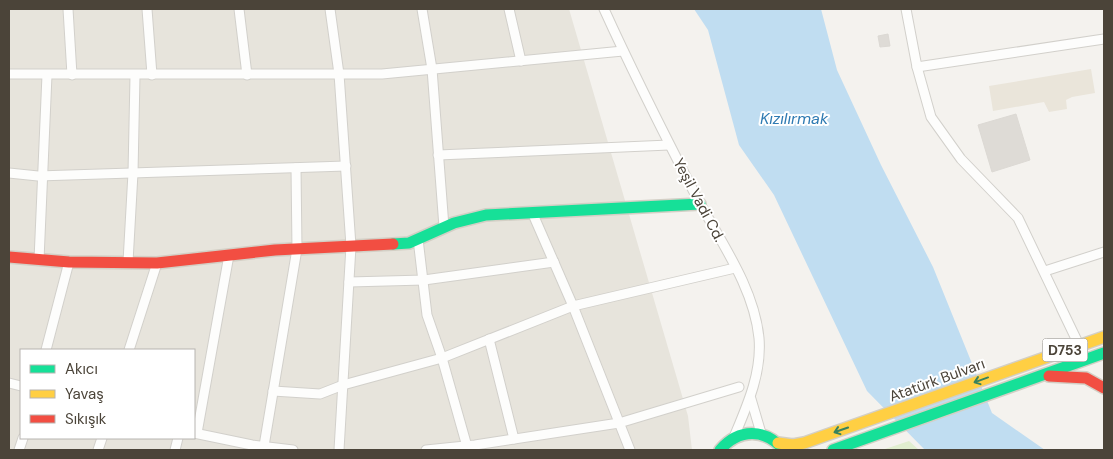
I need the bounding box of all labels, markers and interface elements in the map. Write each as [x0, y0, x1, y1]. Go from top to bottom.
water label: Kızılırmak [760, 108, 829, 129]
street label: Yeşil Vadi Cd. [669, 155, 729, 245]
road number: D753 [1042, 338, 1088, 362]
legend [20, 349, 195, 439]
street label: Atatürk Bulvarı [886, 353, 988, 407]
text: Akıcı [65, 359, 98, 379]
one-way arrow [973, 376, 989, 385]
text: Yavaş [65, 384, 104, 404]
text: Sıkışık [65, 409, 107, 429]
one-way arrow [834, 425, 850, 435]

